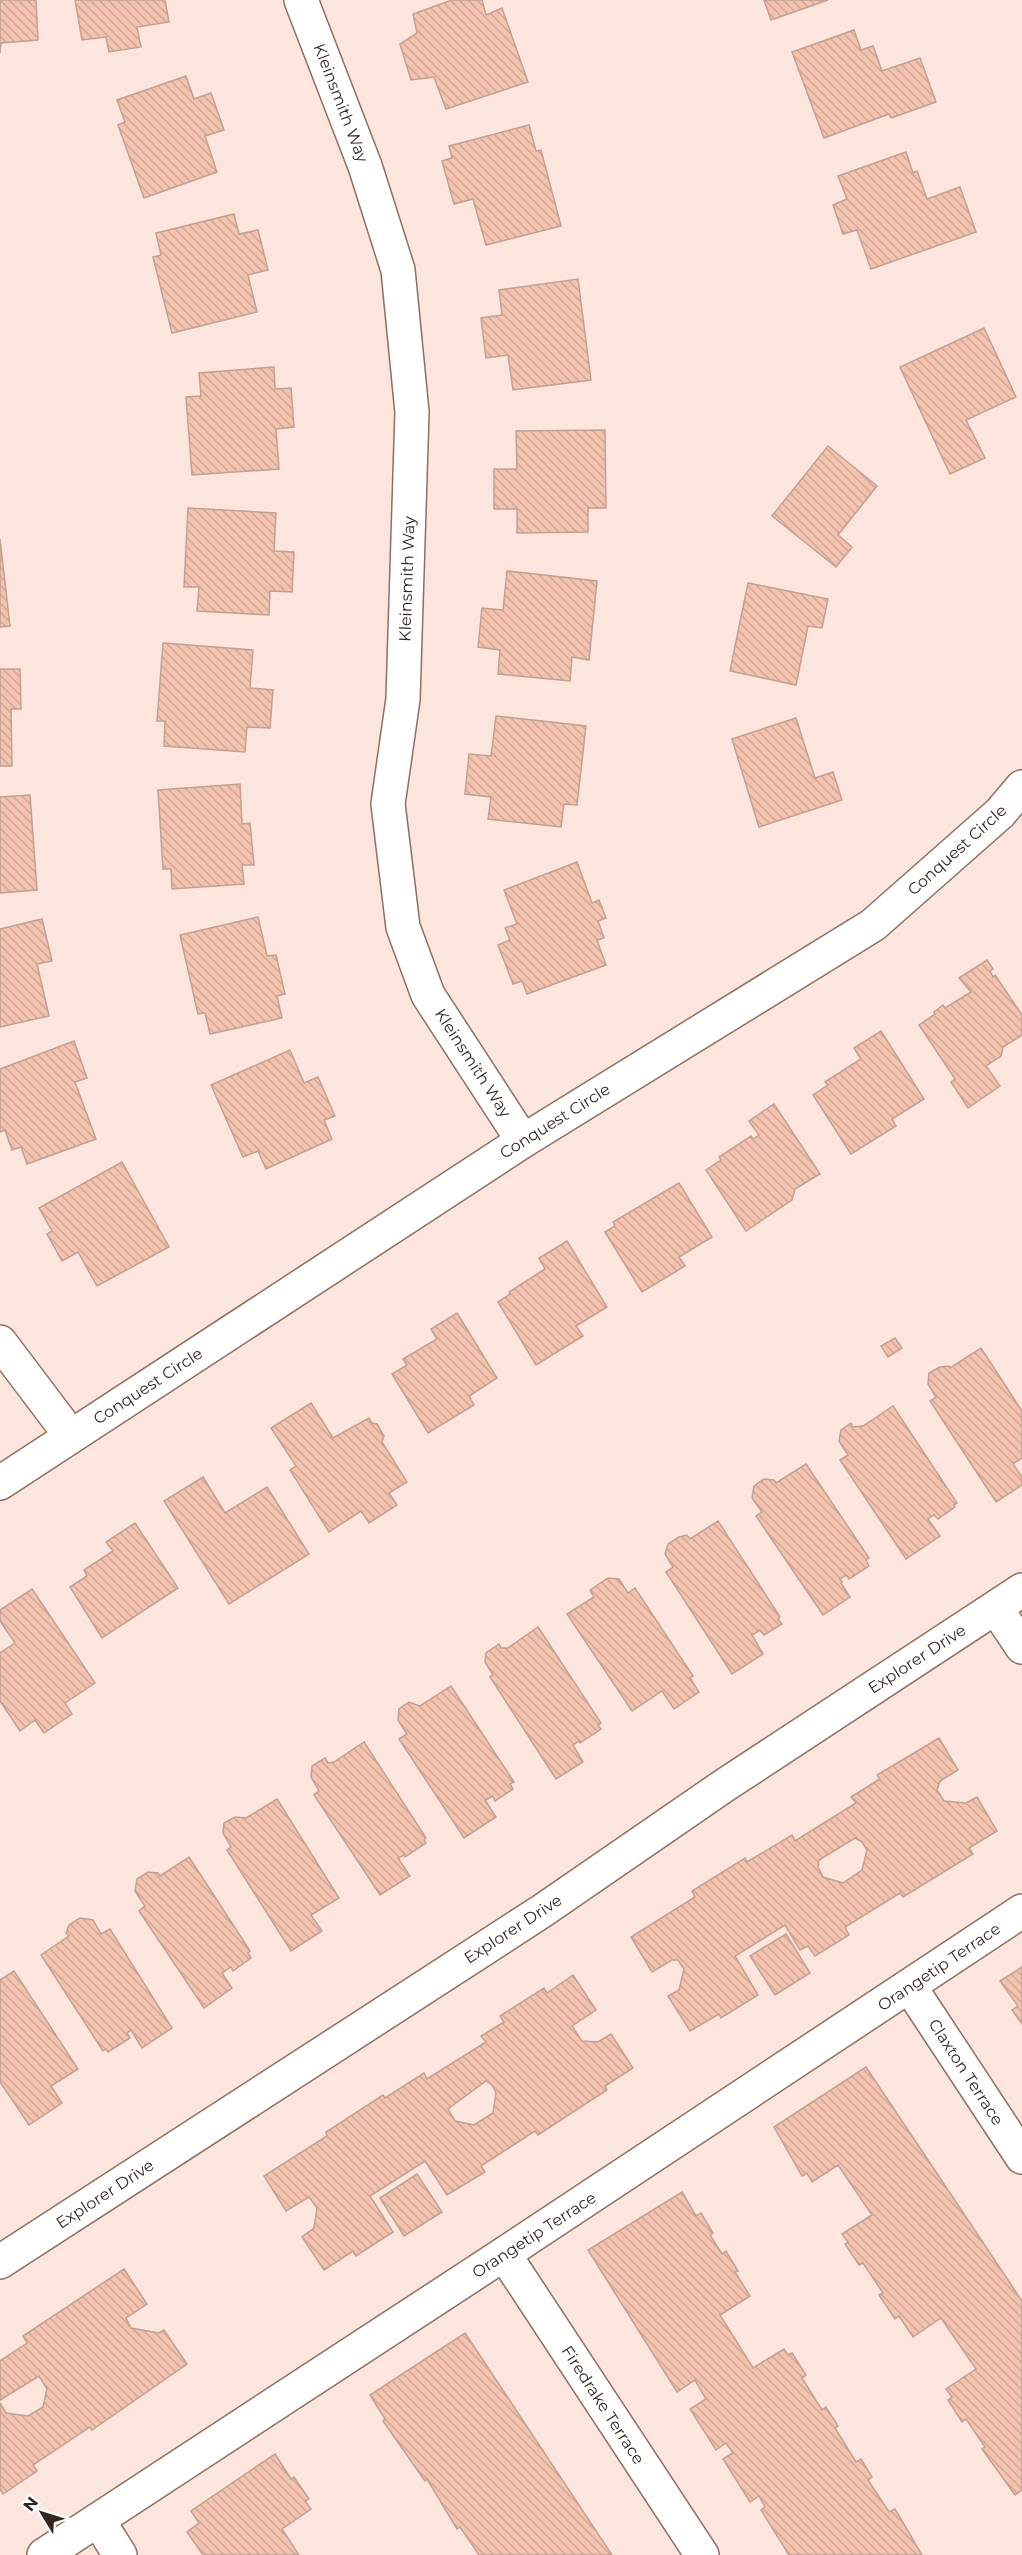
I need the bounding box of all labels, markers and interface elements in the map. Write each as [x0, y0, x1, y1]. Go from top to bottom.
street label: Kleinsmith Way [310, 41, 372, 165]
street label: Kleinsmith Way [395, 516, 419, 642]
street label: Conquest Circle [904, 801, 1010, 899]
street label: Kleinsmith Way [431, 1005, 515, 1121]
street label: Conquest Circle [496, 1079, 614, 1163]
street label: Conquest Circle [90, 1344, 206, 1428]
street label: Explorer Drive [865, 1620, 969, 1698]
street label: Explorer Drive [461, 1890, 565, 1968]
street label: Orangetip Terrace [874, 1919, 1004, 2015]
street label: Claxton Terrace [925, 2015, 1007, 2129]
street label: Explorer Drive [53, 2155, 157, 2233]
street label: Orangetip Terrace [468, 2188, 600, 2282]
street label: Firedrake Terrace [558, 2342, 648, 2468]
north arrow [12, 2483, 72, 2543]
text: N [19, 2493, 42, 2515]

